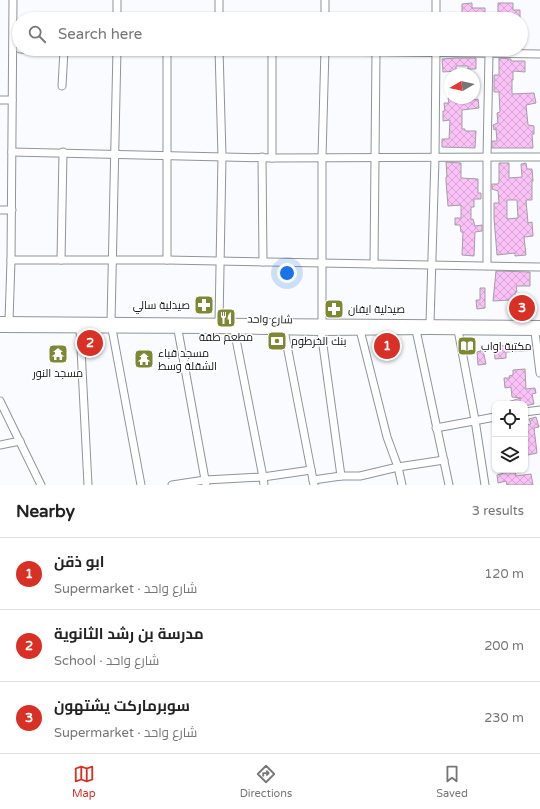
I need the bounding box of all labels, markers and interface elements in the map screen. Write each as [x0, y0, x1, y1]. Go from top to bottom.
search box [12, 12, 528, 56]
icon: search [26, 23, 48, 45]
text: Search here [58, 25, 142, 43]
north arrow [444, 68, 480, 104]
your location [277, 263, 297, 283]
pin: 3 [509, 293, 535, 323]
pharmacy icon: صيدلية سالي [193, 294, 215, 316]
pharmacy icon: صيدلية ايفان [323, 298, 345, 320]
place label: صيدلية سالي [133, 299, 190, 314]
place label: صيدلية ايفان [348, 303, 405, 316]
restaurant icon: مطعم طقة [215, 307, 237, 329]
street label: شارع واحد [247, 313, 293, 327]
pin: 2 [77, 328, 103, 358]
bank icon: بنك الخرطوم [266, 330, 288, 352]
place label: مطعم طقة [199, 331, 253, 345]
pin: 1 [374, 331, 400, 361]
place label: بنك الخرطوم [291, 335, 346, 349]
library icon: مكتبة اواب [456, 335, 478, 357]
place label: مكتبة اواب [481, 340, 532, 353]
temple icon: مسجد النور [47, 343, 69, 365]
place label: مسجد قباء الشقلة وسط [158, 347, 217, 373]
temple icon: مسجد قباء الشقلة وسط [133, 348, 155, 370]
place label: مسجد النور [32, 367, 83, 380]
map controls [492, 401, 528, 473]
button: locate [492, 401, 528, 437]
button: layers [492, 437, 528, 473]
text: Nearby [16, 501, 75, 522]
text: 3 results [472, 503, 524, 519]
text: ابو ذقن [54, 553, 104, 571]
text: 1 [25, 566, 33, 582]
text: 120 m [484, 566, 524, 582]
text: Supermarket · شارع واحد [54, 581, 197, 597]
text: مدرسة بن رشد الثانوية [54, 625, 204, 643]
text: 2 [25, 638, 33, 654]
text: 200 m [484, 638, 524, 654]
text: School · شارع واحد [54, 653, 159, 669]
text: سوبرماركت يشتهون [54, 697, 190, 715]
text: 3 [25, 710, 33, 726]
text: 230 m [484, 710, 524, 726]
text: Supermarket · شارع واحد [54, 725, 197, 741]
tab: Map [72, 763, 96, 800]
tab: Directions [240, 763, 292, 800]
tab: Saved [436, 763, 468, 800]

